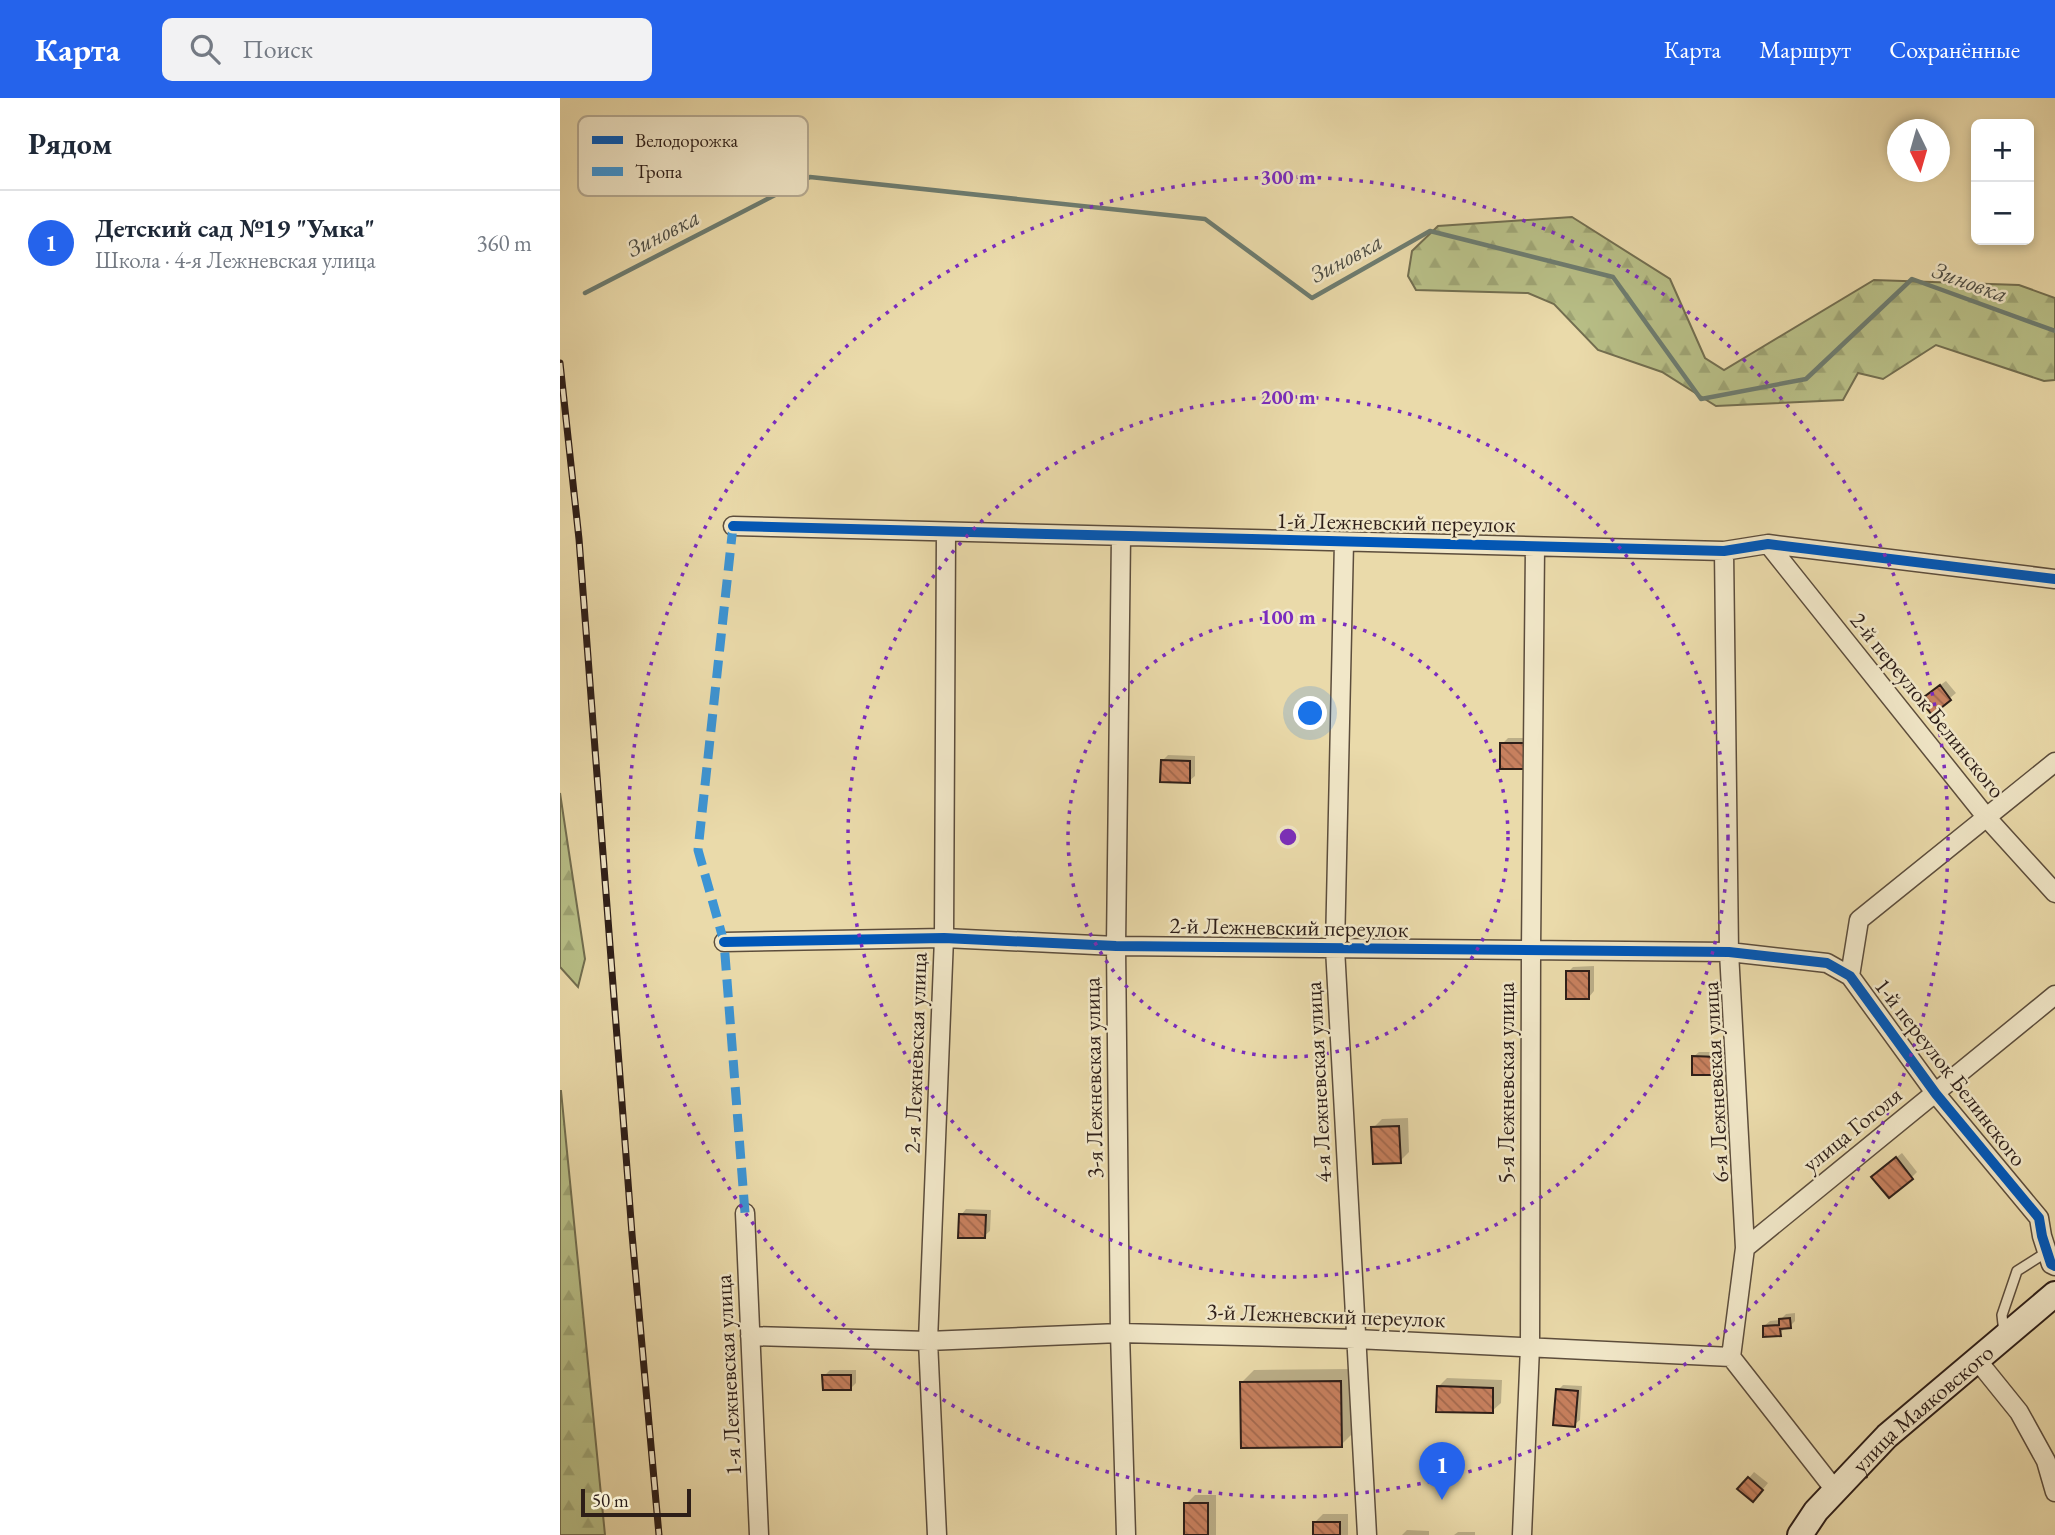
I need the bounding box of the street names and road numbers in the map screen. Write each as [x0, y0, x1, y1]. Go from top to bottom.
street label: 1-й Лежневский переулок [1276, 505, 1516, 539]
street label: 2-й переулок Белинского [1844, 606, 2012, 804]
street label: 2-й Лежневский переулок [1169, 910, 1409, 944]
street label: 2-я Лежневская улица [896, 951, 934, 1154]
street label: 1-й переулок Белинского [1868, 972, 2034, 1172]
street label: 3-я Лежневская улица [1076, 976, 1110, 1179]
street label: 4-я Лежневская улица [1298, 980, 1338, 1183]
street label: 6-я Лежневская улица [1695, 980, 1735, 1183]
street label: 5-я Лежневская улица [1491, 981, 1521, 1184]
street label: улица Гоголя [1796, 1080, 1908, 1178]
street label: 1-я Лежневская улица [708, 1273, 748, 1476]
street label: 3-й Лежневский переулок [1206, 1296, 1446, 1334]
street label: улица Маяковского [1845, 1337, 2000, 1479]

